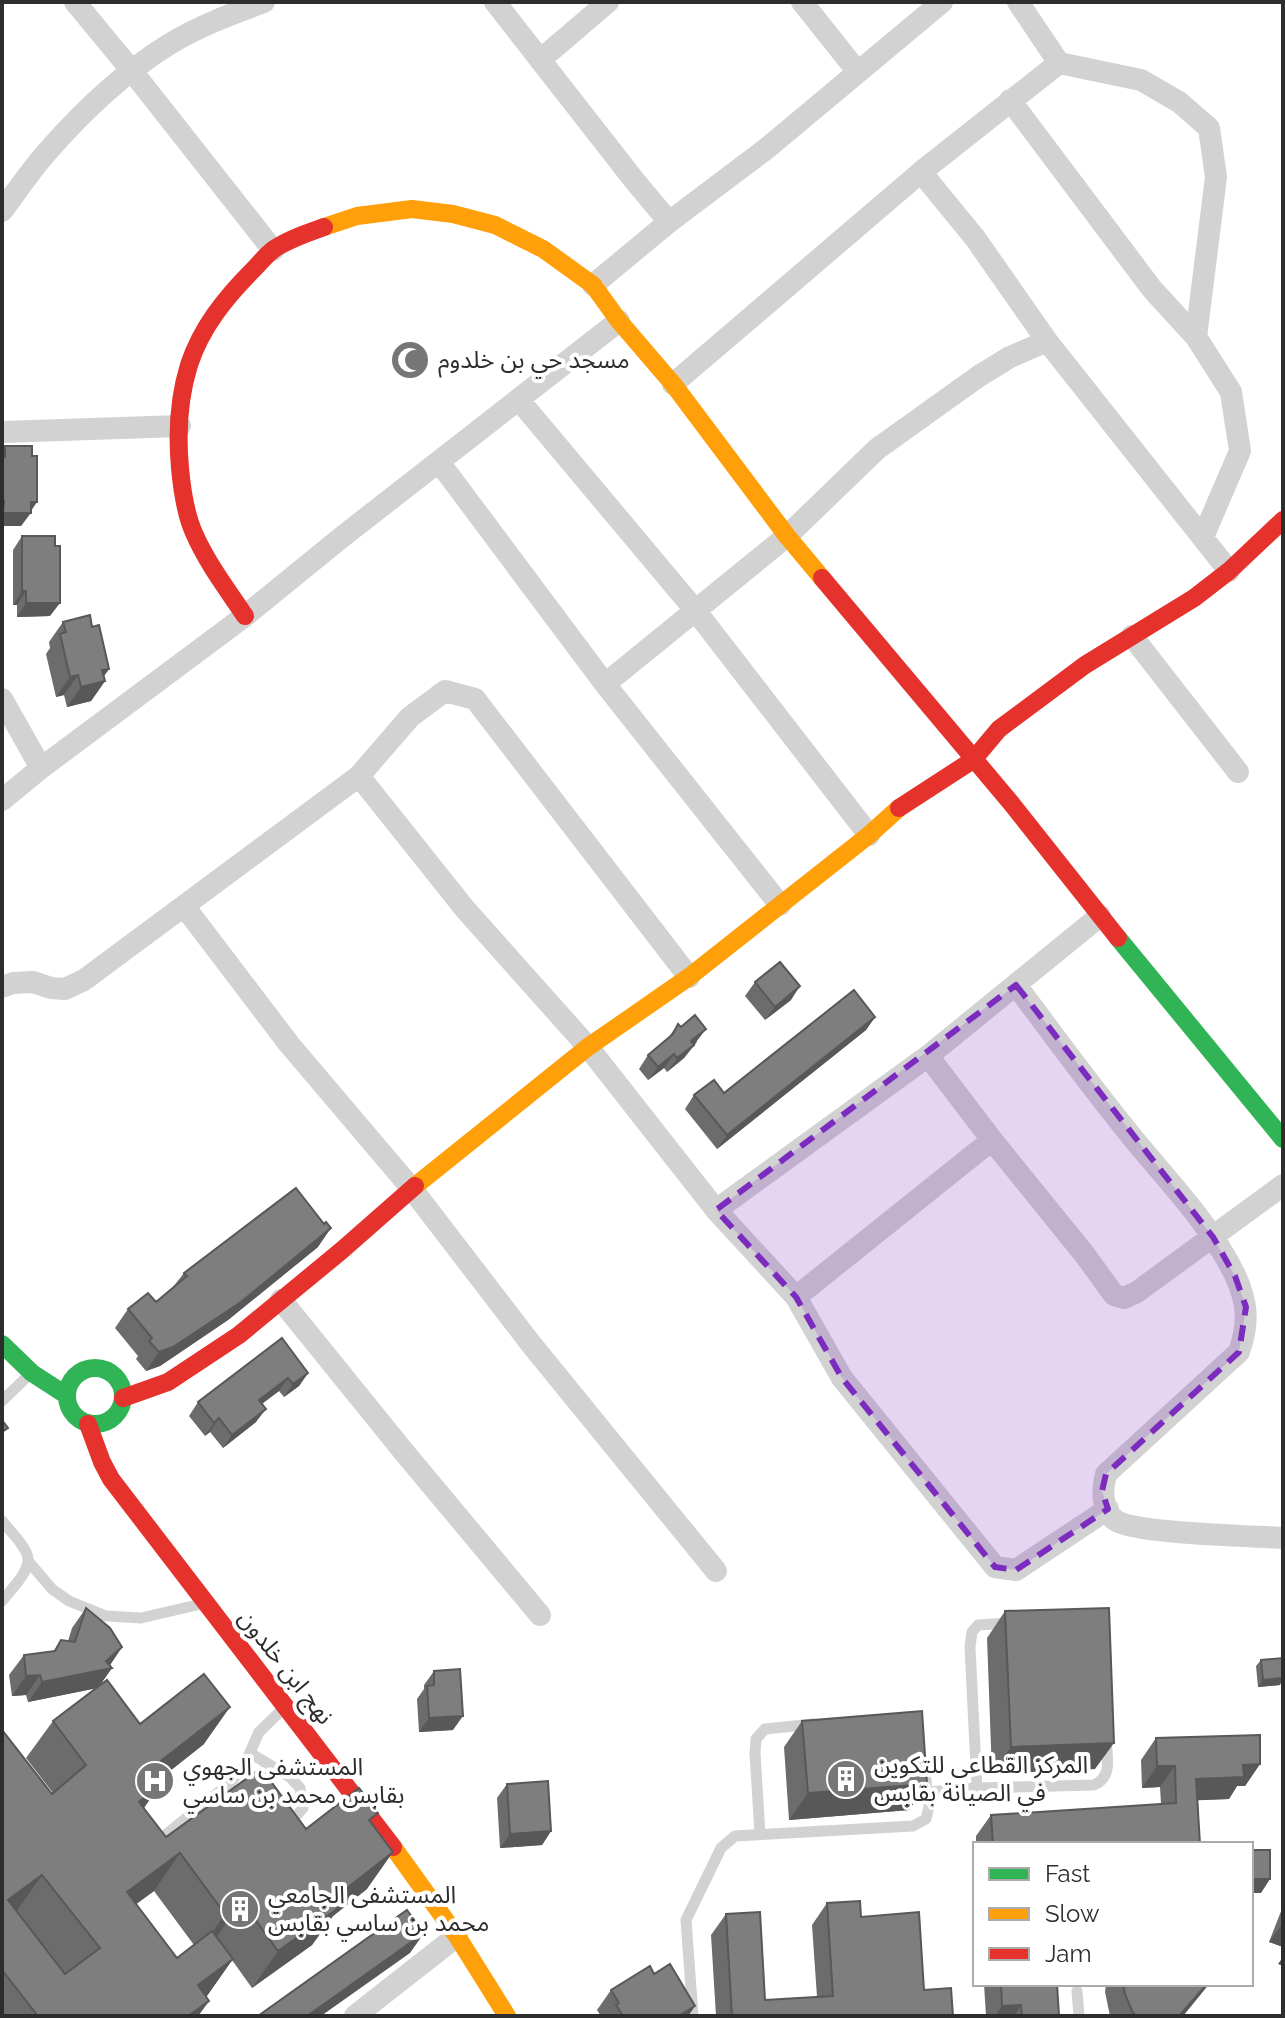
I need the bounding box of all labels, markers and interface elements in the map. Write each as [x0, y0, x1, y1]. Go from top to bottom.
mosque icon: مسجد حي بن خلدوم [389, 339, 431, 381]
place label: مسجد حي بن خلدوم [438, 345, 630, 379]
street label: نهج ابن خلدون [230, 1604, 340, 1732]
place label: المركز القطاعى للتكوين في الصيانة بقابس [874, 1750, 1088, 1812]
place label: المستشفى الجهوي بقابس محمد بن ساسي [183, 1752, 404, 1814]
building icon: المركز القطاعى للتكوين في الصيانة بقابس [825, 1758, 867, 1800]
hospital icon: المستشفى الجهوي بقابس محمد بن ساسي [134, 1760, 176, 1802]
legend [973, 1842, 1253, 1986]
text: Fast [1045, 1859, 1090, 1888]
place label: المستشفى الجامعي محمد بن ساسي بقابس [268, 1880, 489, 1942]
building icon: المستشفى الجامعي محمد بن ساسي بقابس [219, 1888, 261, 1930]
text: Slow [1045, 1899, 1100, 1928]
text: Jam [1045, 1939, 1091, 1968]

